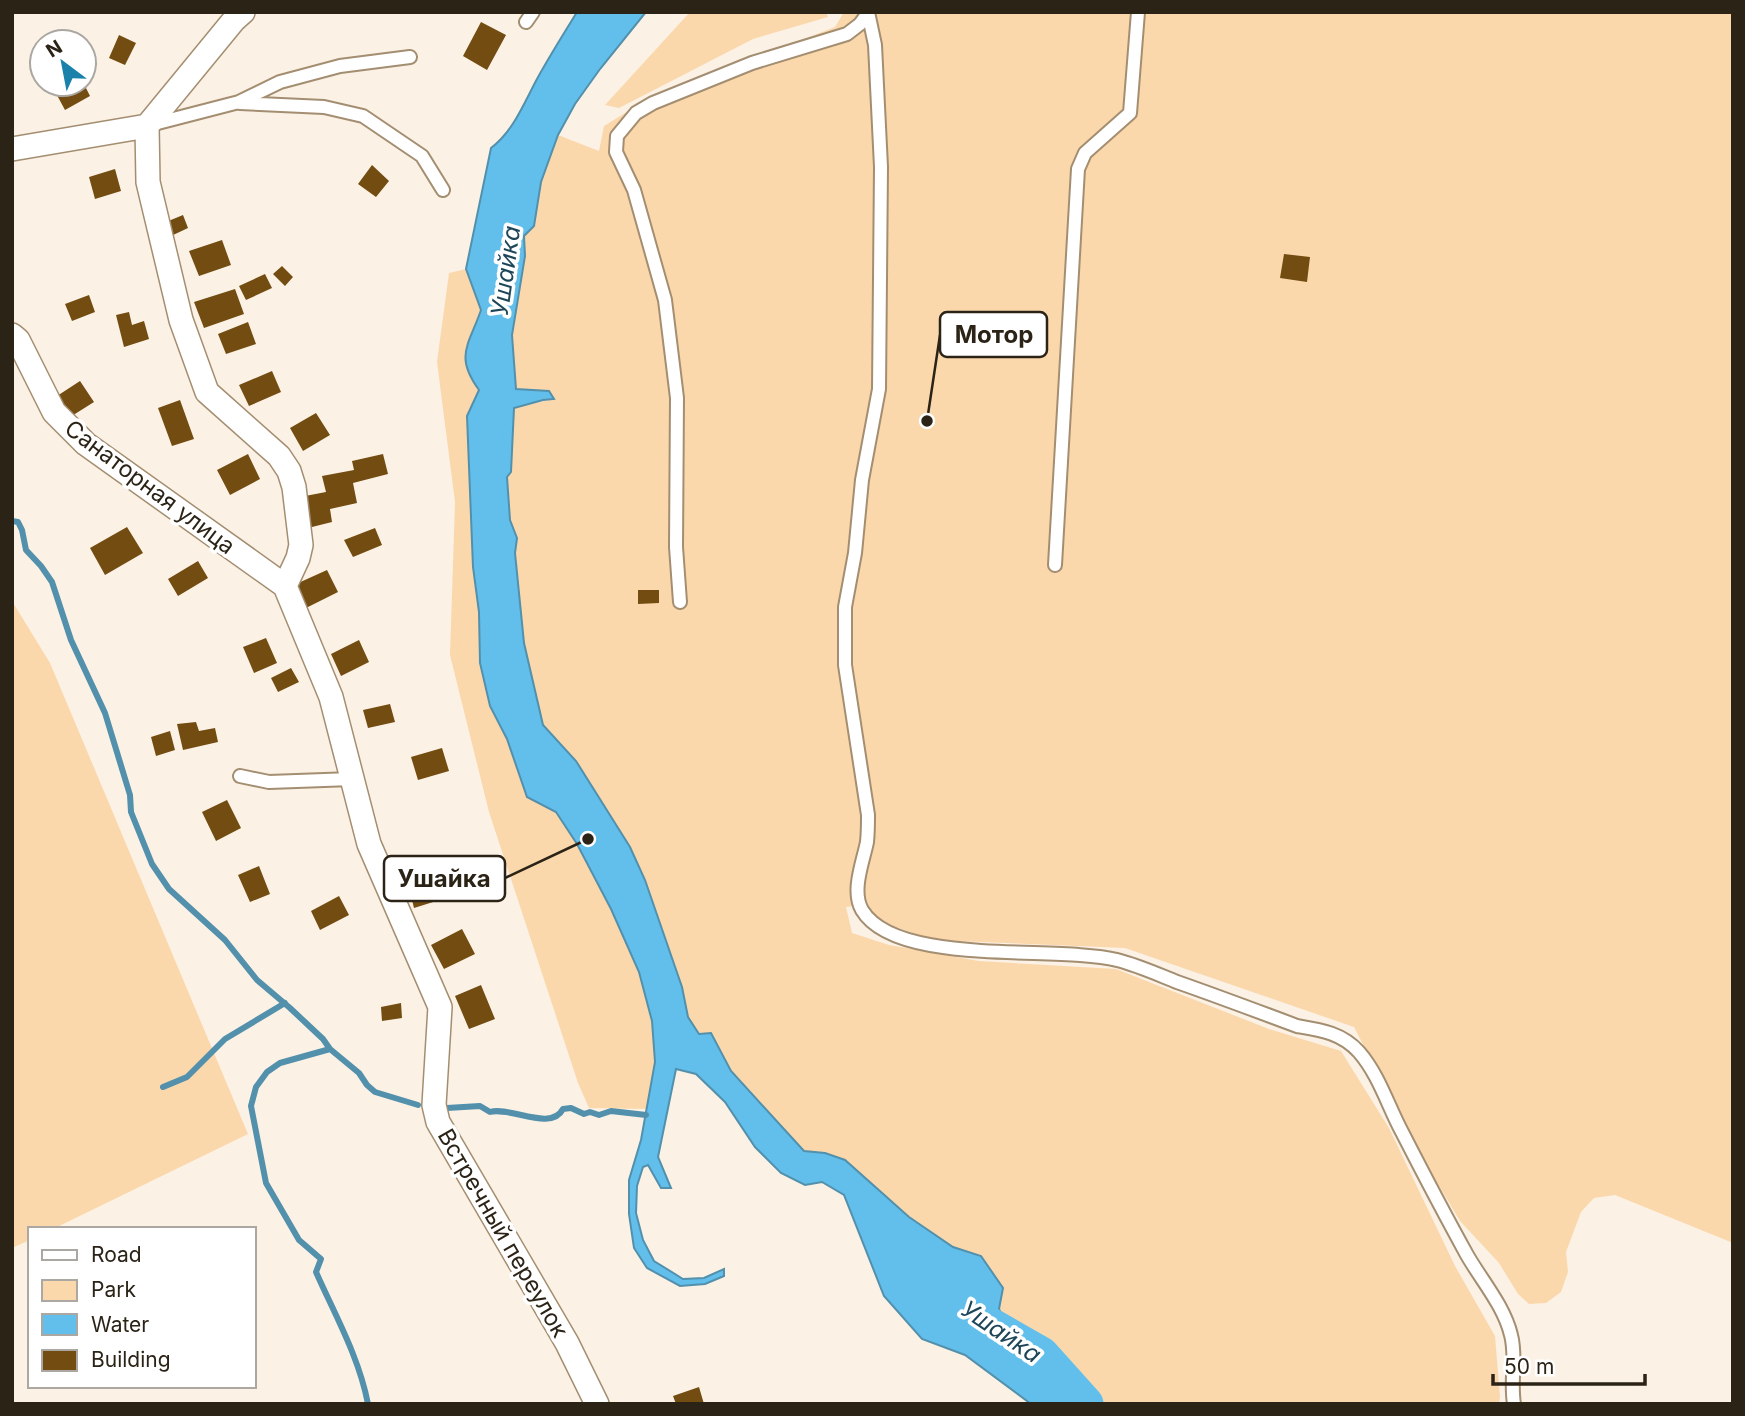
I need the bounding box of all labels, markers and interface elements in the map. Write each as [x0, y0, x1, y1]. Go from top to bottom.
north arrow [28, 28, 98, 98]
text: N [42, 35, 66, 63]
water label: Ушайка [485, 224, 526, 318]
callout: Мотор [940, 312, 1047, 357]
text: Мотор [955, 320, 1033, 349]
street label: Санаторная улица [60, 414, 240, 560]
callout: Ушайка [384, 856, 505, 901]
text: Ушайка [397, 864, 491, 893]
street label: Встречный переулок [432, 1124, 574, 1343]
legend [28, 1227, 256, 1388]
text: Road [91, 1242, 142, 1267]
text: Park [91, 1277, 136, 1302]
water label: Ушайка [956, 1294, 1047, 1369]
text: Water [91, 1312, 149, 1337]
scale bar [1493, 1342, 1645, 1386]
text: Building [91, 1347, 171, 1372]
text: 50 m [1504, 1354, 1554, 1379]

